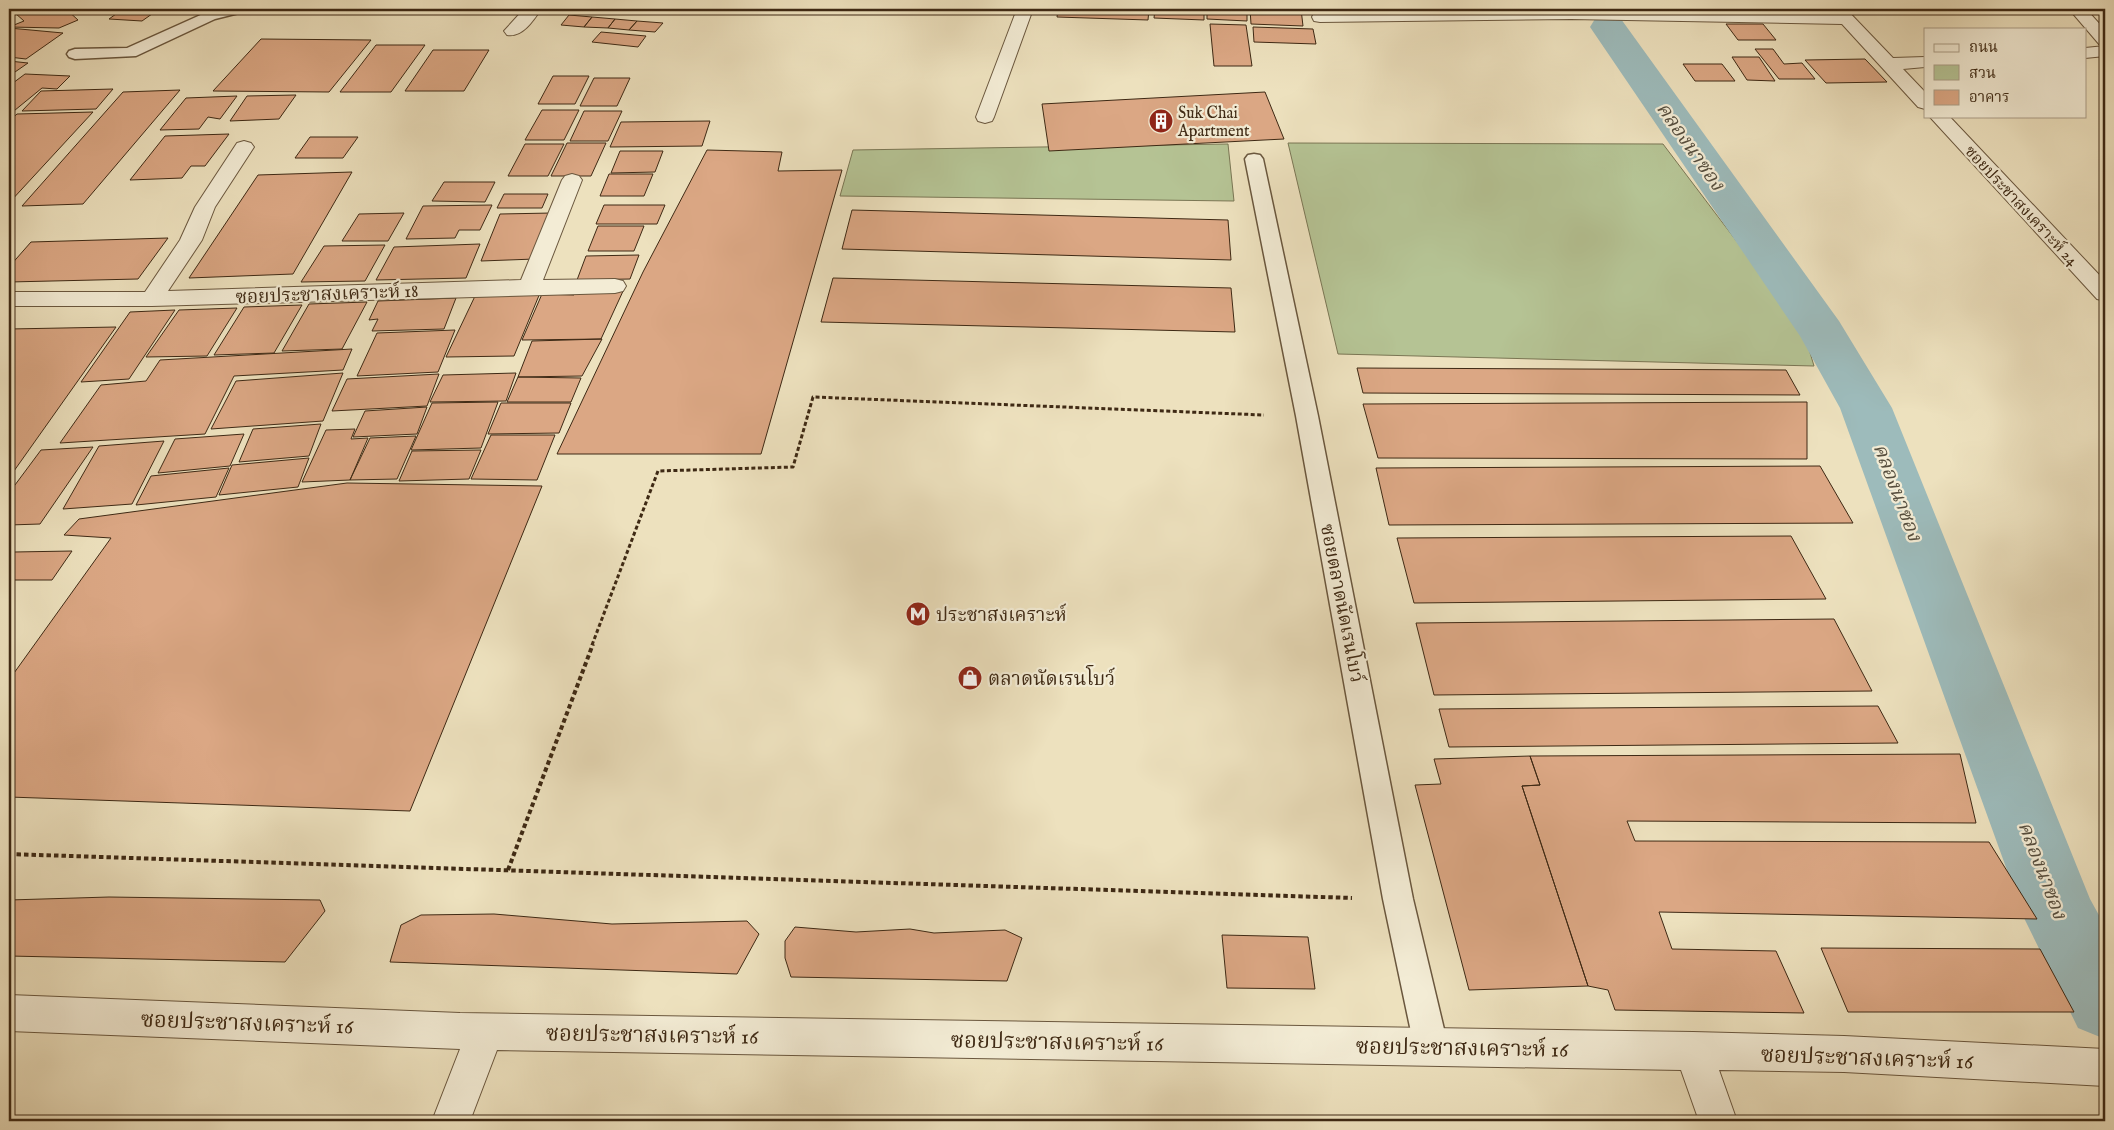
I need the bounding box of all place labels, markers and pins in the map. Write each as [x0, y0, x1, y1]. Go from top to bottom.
place label: Suk Chai Apartment [1177, 104, 1250, 142]
building icon: Suk Chai Apartment [1148, 108, 1174, 134]
metro station icon: ประชาสงเคราะห์ [905, 601, 931, 627]
place label: ประชาสงเคราะห์ [936, 603, 1067, 628]
place label: ตลาดนัดเรนโบว์ [988, 664, 1116, 692]
shop icon: ตลาดนัดเรนโบว์ [957, 665, 983, 691]

